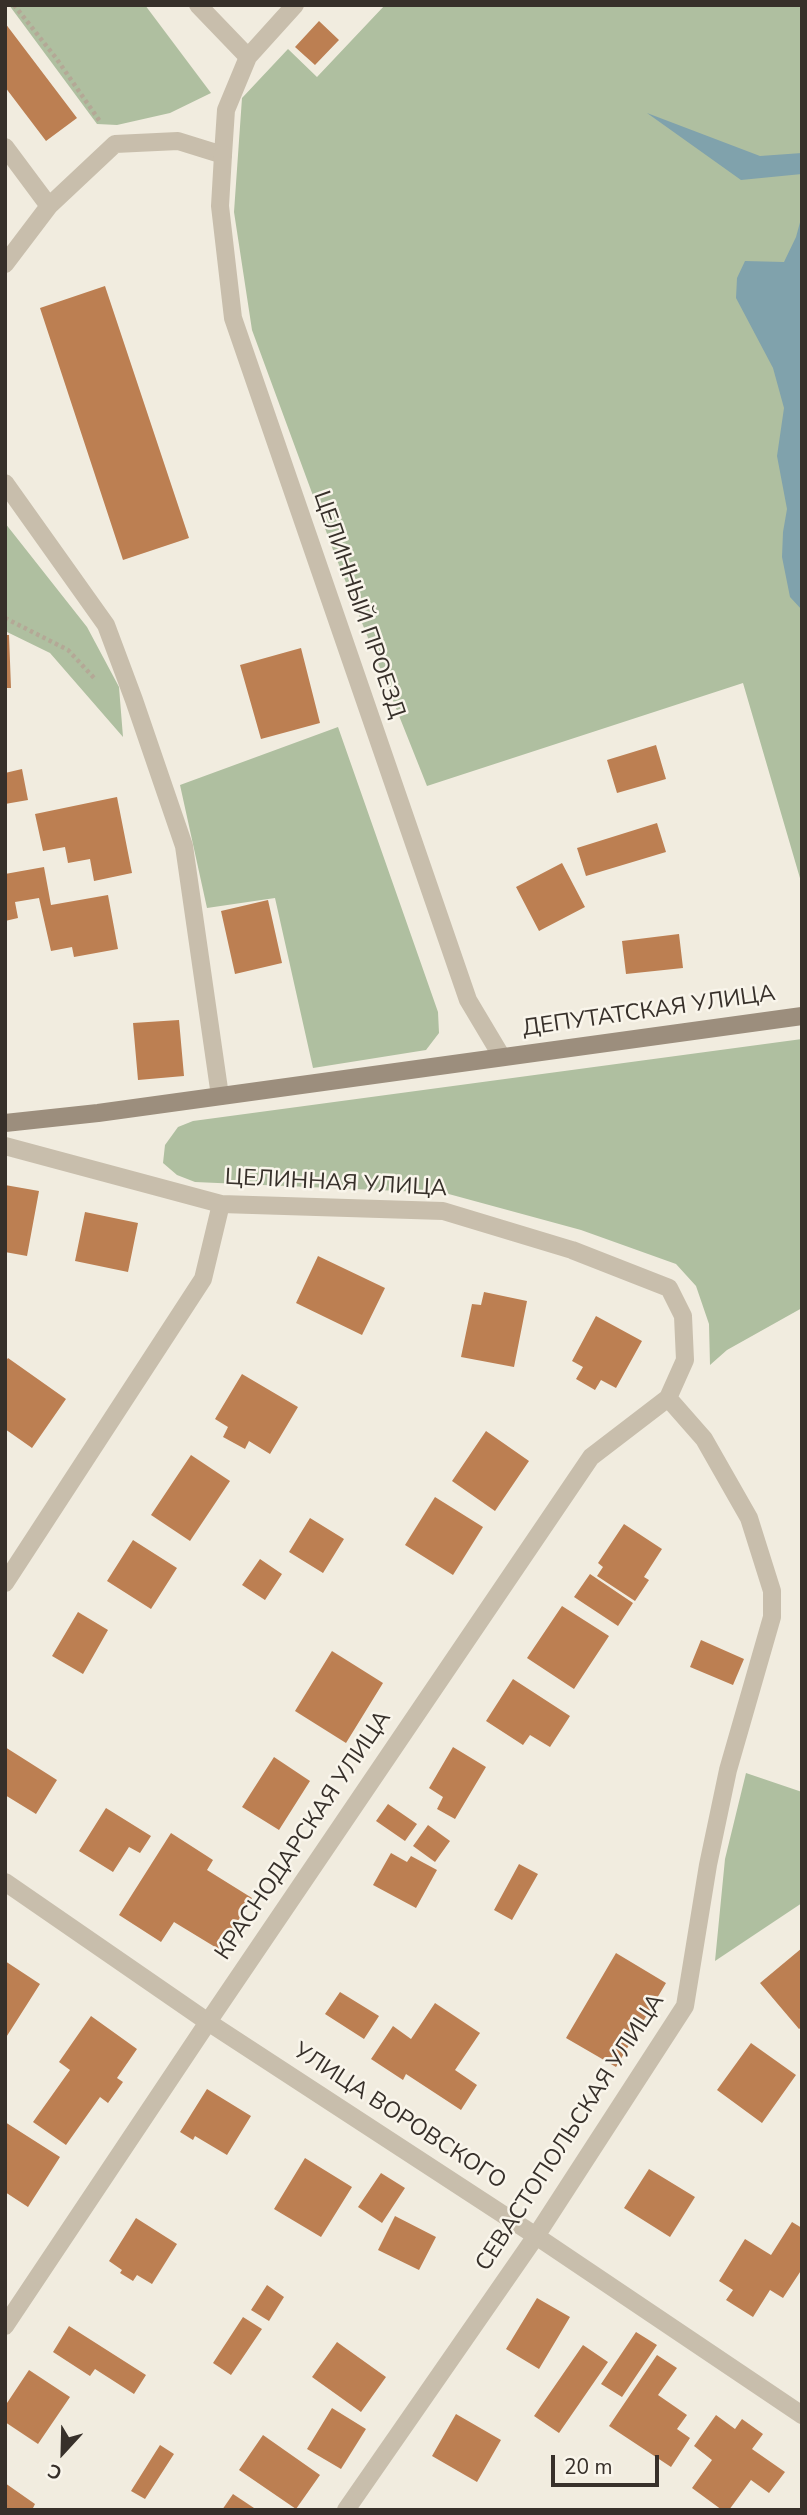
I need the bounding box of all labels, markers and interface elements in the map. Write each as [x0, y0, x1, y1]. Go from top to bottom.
street label: ЦЕЛИННЫЙ ПРОЕЗД [306, 488, 410, 722]
street label: ДЕПУТАТСКАЯ УЛИЦА [521, 981, 777, 1043]
street label: ЦЕЛИННАЯ УЛИЦА [224, 1164, 448, 1204]
street label: КРАСНОДАРСКАЯ УЛИЦА [210, 1706, 398, 1966]
street label: СЕВАСТОПОЛЬСКАЯ УЛИЦА [471, 1989, 671, 2277]
street label: УЛИЦА ВОРОВСКОГО [287, 2038, 511, 2196]
north arrow [28, 2417, 98, 2487]
scale bar [555, 2442, 664, 2486]
text: 20 m [564, 2453, 613, 2481]
text: С [44, 2457, 66, 2486]

